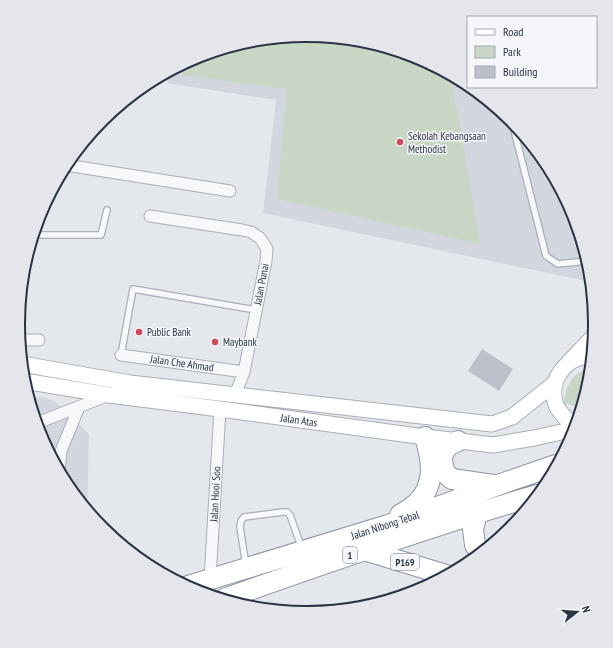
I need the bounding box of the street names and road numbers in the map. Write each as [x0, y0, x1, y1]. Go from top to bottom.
street label: Jalan Punai [250, 262, 272, 307]
street label: Jalan Che Ahmad [148, 351, 215, 374]
street label: Jalan Atas [279, 410, 319, 430]
street label: Jalan Hooi Soo [207, 466, 223, 523]
street label: Jalan Nibong Tebal [348, 507, 421, 543]
road number: 1 [343, 547, 357, 563]
road number: P169 [391, 554, 419, 570]

